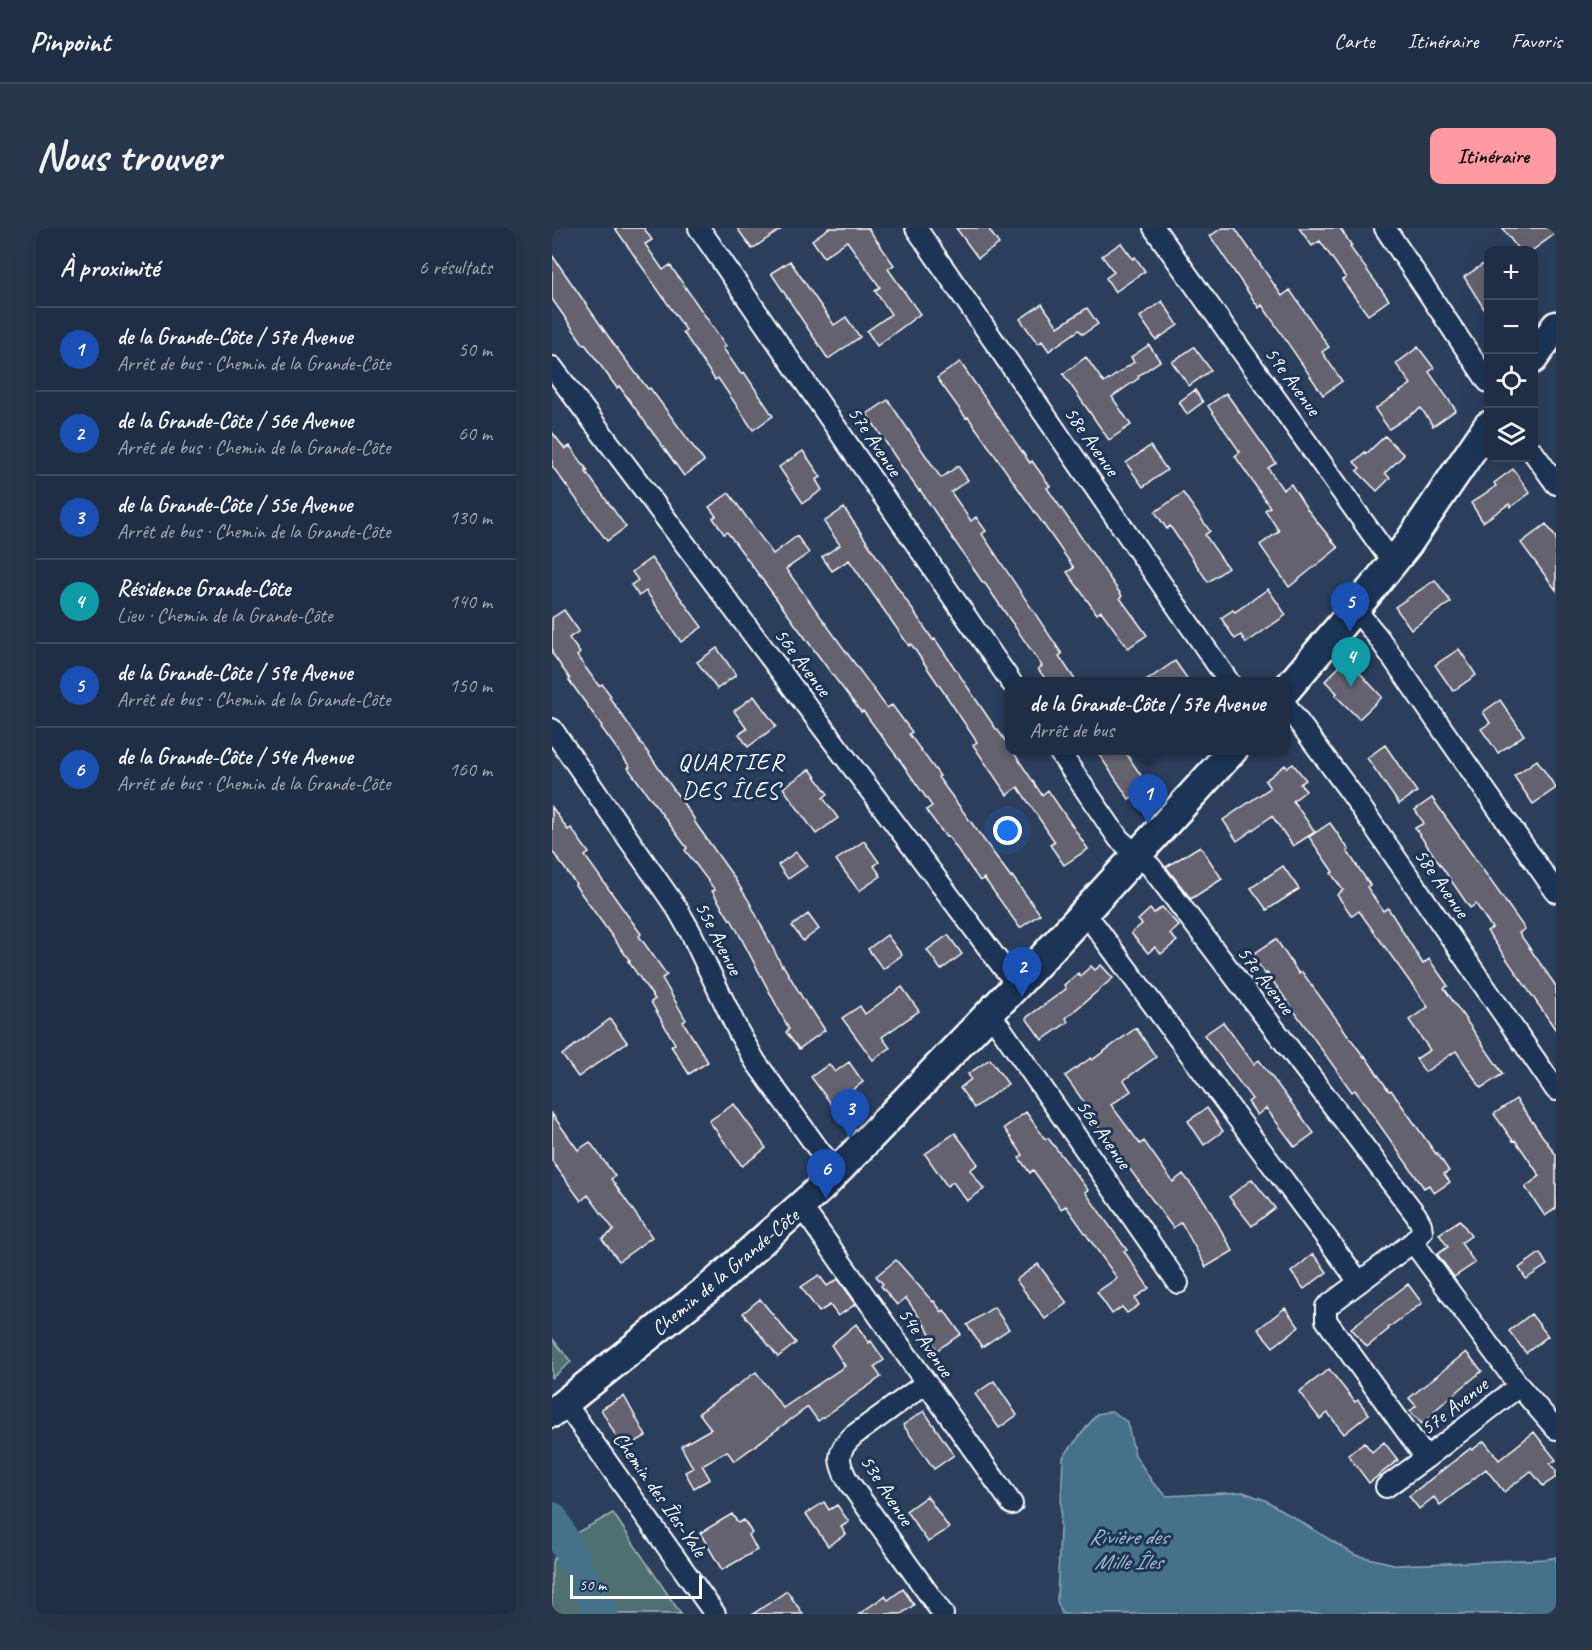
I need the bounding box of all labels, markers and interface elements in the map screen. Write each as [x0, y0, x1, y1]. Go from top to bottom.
text: Pinpoint [30, 24, 110, 59]
text: Carte [1334, 28, 1375, 54]
text: Itinéraire [1408, 28, 1478, 54]
text: Favoris [1511, 28, 1562, 54]
button: Itinéraire [1430, 128, 1556, 184]
text: Nous trouver [36, 130, 220, 183]
map controls [1484, 246, 1538, 462]
button: + [1484, 246, 1538, 300]
text: À proximité [60, 251, 159, 284]
text: 6 résultats [419, 255, 492, 280]
button: − [1484, 300, 1538, 354]
text: de la Grande-Côte / 57e Avenue [117, 323, 352, 351]
text: 1 [75, 337, 84, 362]
text: 50 m [458, 337, 492, 362]
street label: 59e Avenue [1259, 341, 1328, 422]
text: Arrêt de bus · Chemin de la Grande-Côte [117, 351, 390, 376]
button: locate [1484, 354, 1538, 408]
street label: 57e Avenue [842, 401, 909, 483]
street label: 58e Avenue [1059, 401, 1127, 483]
text: de la Grande-Côte / 56e Avenue [117, 407, 353, 435]
button: layers [1484, 408, 1538, 462]
text: 2 [75, 421, 84, 446]
text: 60 m [458, 421, 492, 446]
text: Arrêt de bus · Chemin de la Grande-Côte [117, 435, 390, 460]
text: de la Grande-Côte / 55e Avenue [117, 491, 352, 519]
text: 3 [75, 505, 84, 530]
text: 130 m [449, 505, 492, 530]
text: Arrêt de bus · Chemin de la Grande-Côte [117, 519, 390, 544]
text: Résidence Grande-Côte [117, 575, 290, 603]
pin: 5 [1330, 582, 1370, 632]
text: 4 [75, 589, 84, 614]
text: 140 m [449, 589, 492, 614]
text: Lieu · Chemin de la Grande-Côte [117, 603, 332, 628]
street label: 56e Avenue [769, 623, 838, 703]
pin: 4 [1332, 638, 1370, 687]
text: de la Grande-Côte / 59e Avenue [117, 659, 352, 687]
text: 5 [75, 673, 84, 698]
text: 150 m [449, 673, 492, 698]
popup [1005, 677, 1290, 755]
text: Arrêt de bus · Chemin de la Grande-Côte [117, 687, 390, 712]
text: de la Grande-Côte / 57e Avenue [1030, 690, 1265, 718]
text: Arrêt de bus [1030, 718, 1114, 743]
text: de la Grande-Côte / 54e Avenue [117, 743, 353, 771]
district label: QUARTIER DES ÎLES [678, 747, 786, 805]
text: 6 [75, 757, 84, 782]
text: 160 m [449, 757, 492, 782]
text: Arrêt de bus · Chemin de la Grande-Côte [117, 771, 390, 796]
pin: 1 [1128, 774, 1168, 824]
your location [993, 816, 1022, 845]
street label: 58e Avenue [1409, 843, 1477, 925]
street label: 55e Avenue [689, 897, 750, 981]
street label: 57e Avenue [1232, 941, 1301, 1021]
pin: 2 [1002, 948, 1042, 997]
pin: 3 [830, 1090, 870, 1139]
street label: 56e Avenue [1071, 1094, 1139, 1176]
pin: 6 [806, 1150, 846, 1199]
street label: Chemin de la Grande-Côte [646, 1201, 806, 1341]
street label: 54e Avenue [893, 1302, 961, 1384]
street label: 57e Avenue [1415, 1370, 1495, 1441]
street label: Chemin des Îles-Yale [607, 1427, 713, 1562]
street label: 53e Avenue [855, 1450, 921, 1532]
water label: Rivière des Mille Îles [1089, 1523, 1171, 1576]
scale bar [570, 1572, 702, 1600]
text: 50 m [579, 1575, 606, 1595]

